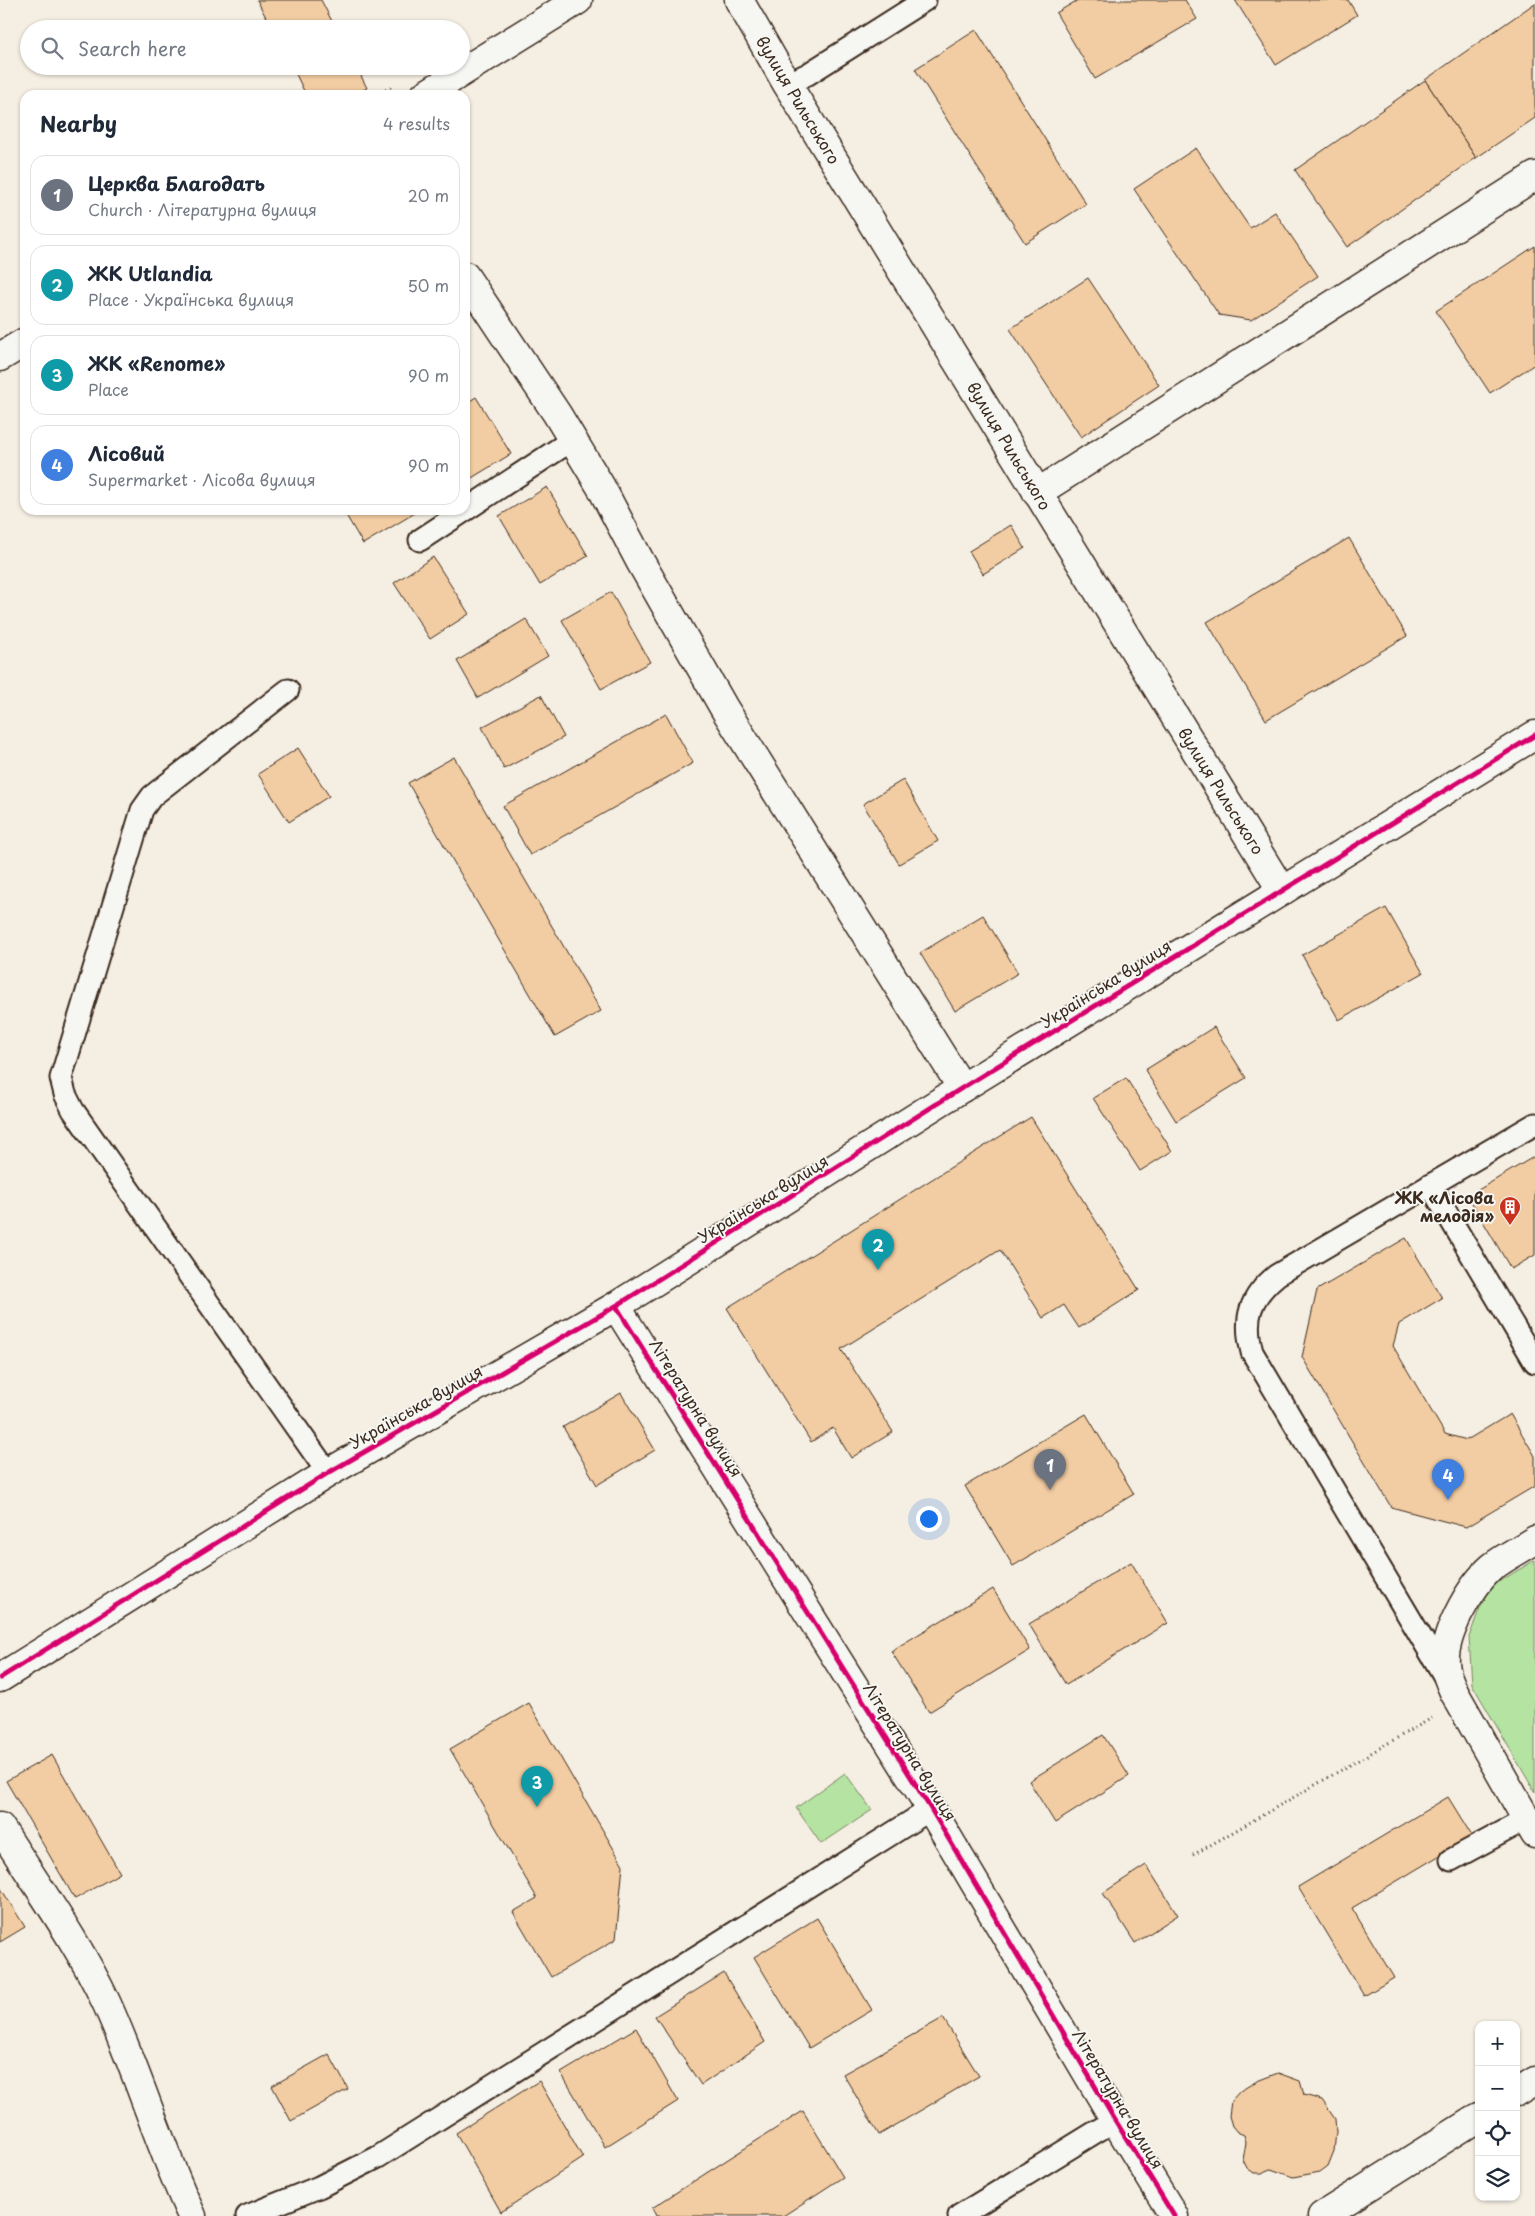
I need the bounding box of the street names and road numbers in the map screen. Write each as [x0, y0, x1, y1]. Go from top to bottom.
street label: вулиця Рильського [751, 31, 847, 168]
street label: вулиця Рильського [962, 377, 1058, 514]
street label: вулиця Рильського [1173, 722, 1271, 859]
street label: Українська вулиця [1035, 933, 1176, 1033]
street label: Українська вулиця [692, 1148, 833, 1248]
street label: Літературна вулиця [644, 1334, 749, 1481]
street label: Українська вулиця [344, 1358, 487, 1454]
street label: Літературна вулиця [858, 1678, 963, 1825]
street label: Літературна вулиця [1068, 2024, 1170, 2173]

